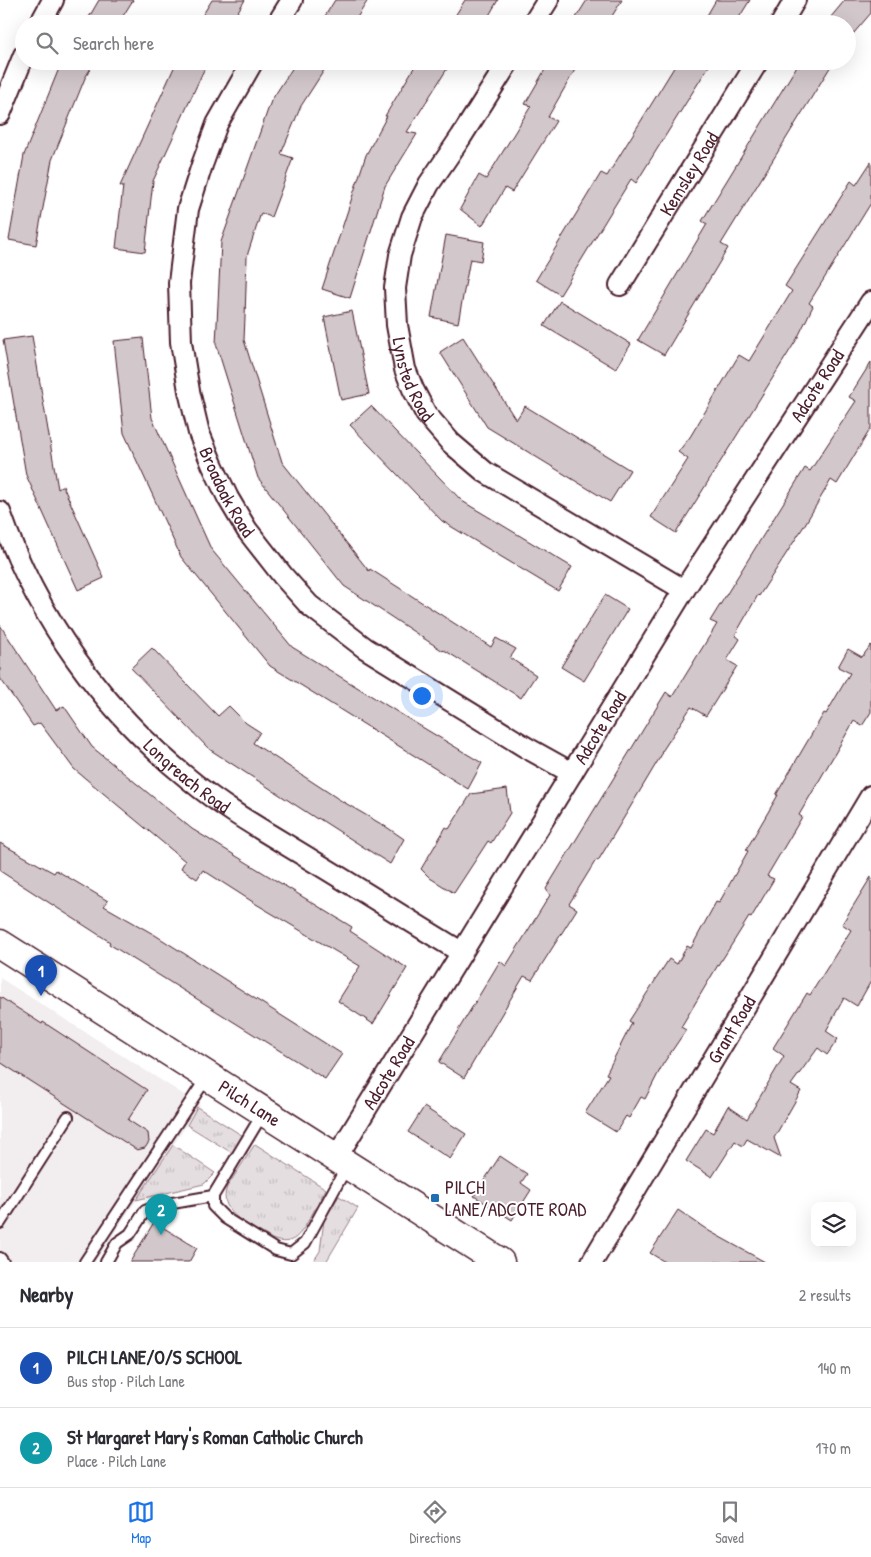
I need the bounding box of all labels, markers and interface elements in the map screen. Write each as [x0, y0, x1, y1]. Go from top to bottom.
search box [15, 15, 856, 70]
icon: search [33, 29, 61, 57]
text: Search here [73, 30, 154, 56]
street label: Kemsley Road [653, 126, 725, 220]
street label: Lynsted Road [386, 335, 440, 428]
street label: Adcote Road [784, 344, 850, 427]
street label: Broadoak Road [193, 443, 261, 543]
your location [409, 683, 435, 709]
street label: Adcote Road [567, 685, 632, 769]
street label: Longreach Road [138, 733, 236, 820]
pin: 1 [25, 955, 57, 996]
street label: Grant Road [701, 990, 762, 1068]
street label: Adcote Road [356, 1031, 421, 1114]
street label: Pilch Lane [214, 1073, 286, 1133]
place label: PILCH LANE/ADCOTE ROAD [445, 1174, 586, 1222]
marker: PILCH LANE/ADCOTE ROAD [429, 1192, 441, 1204]
pin: 2 [145, 1194, 177, 1235]
map controls [811, 1202, 856, 1247]
button: layers [811, 1202, 856, 1247]
text: Nearby [20, 1280, 73, 1309]
text: 2 results [799, 1284, 851, 1306]
text: PILCH LANE/O/S SCHOOL [67, 1344, 242, 1370]
text: 1 [33, 1357, 39, 1379]
text: 140 m [817, 1357, 851, 1379]
text: Bus stop · Pilch Lane [67, 1370, 185, 1392]
text: St Margaret Mary's Roman Catholic Church [67, 1424, 363, 1450]
text: 2 [32, 1437, 40, 1459]
text: 170 m [816, 1437, 851, 1459]
text: Place · Pilch Lane [67, 1450, 166, 1472]
tab: Map [127, 1498, 155, 1547]
tab: Directions [409, 1498, 461, 1547]
tab: Saved [715, 1498, 744, 1547]

